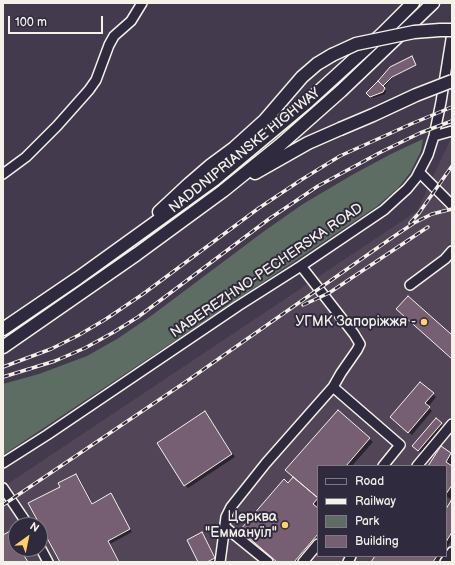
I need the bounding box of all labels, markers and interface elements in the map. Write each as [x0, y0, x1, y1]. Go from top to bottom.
scale bar [10, 8, 105, 34]
text: 100 m [15, 15, 47, 30]
street label: NADDNIPRIANSKE HIGHWAY [166, 85, 324, 217]
street label: NABEREZHNO-PECHERSKA ROAD [168, 200, 366, 342]
place label: УГМК Запоріжжя - [295, 314, 416, 330]
marker: УГМК Запоріжжя - [419, 317, 429, 327]
legend [317, 465, 447, 557]
text: Road [355, 474, 384, 489]
text: Railway [355, 494, 396, 509]
place label: Церква "Еммануїл" [205, 509, 277, 542]
text: Park [355, 514, 379, 529]
north arrow [8, 517, 48, 557]
text: N [27, 520, 41, 535]
marker: Церква "Еммануїл" [280, 520, 290, 530]
text: Building [355, 534, 399, 549]

